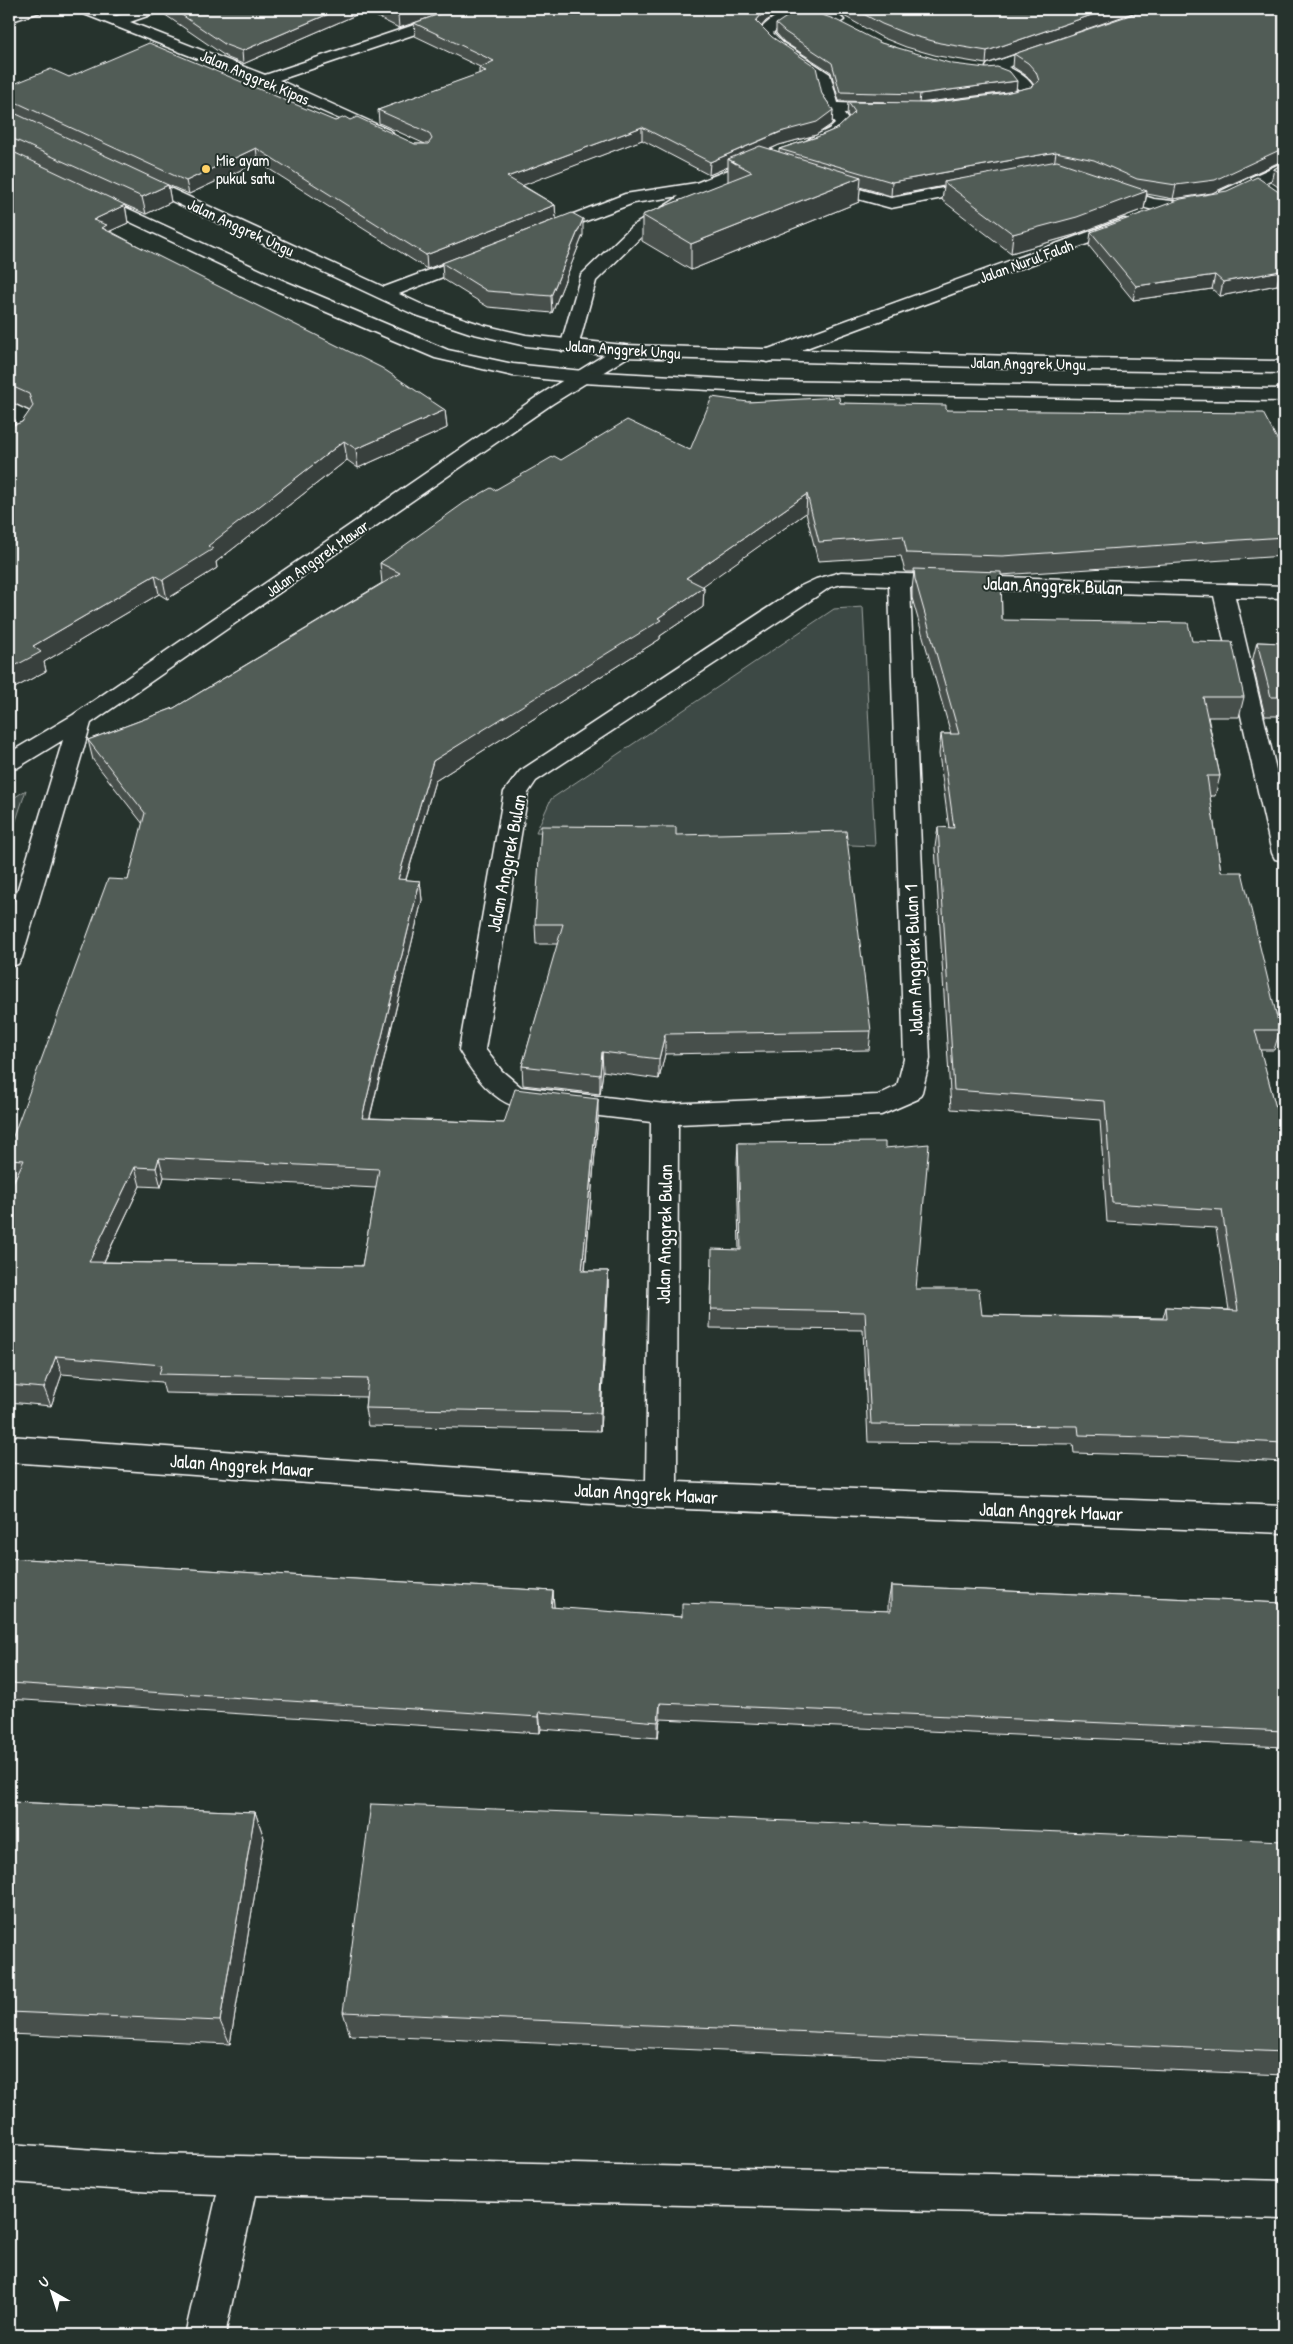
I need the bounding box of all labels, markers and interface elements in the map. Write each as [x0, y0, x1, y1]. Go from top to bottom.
street label: Jalan Anggrek Kipas [197, 44, 313, 110]
place label: Mie ayam pukul satu [216, 149, 275, 189]
marker: Mie ayam pukul satu [200, 163, 212, 175]
street label: Jalan Anggrek Ungu [184, 193, 298, 262]
street label: Jalan Nurul Falah [976, 234, 1076, 288]
street label: Jalan Anggrek Ungu [565, 334, 682, 364]
street label: Jalan Anggrek Ungu [970, 351, 1086, 375]
street label: Jalan Anggrek Mawar [261, 514, 373, 602]
street label: Jalan Anggrek Bulan [983, 570, 1123, 600]
street label: Jalan Anggrek Bulan [480, 792, 532, 934]
street label: Jalan Anggrek Bulan 1 [897, 884, 929, 1036]
street label: Jalan Anggrek Bulan [650, 1164, 678, 1304]
street label: Jalan Anggrek Mawar [169, 1447, 315, 1483]
street label: Jalan Anggrek Mawar [573, 1476, 719, 1510]
street label: Jalan Anggrek Mawar [979, 1495, 1124, 1527]
north arrow [28, 2266, 78, 2316]
text: U [35, 2272, 53, 2291]

